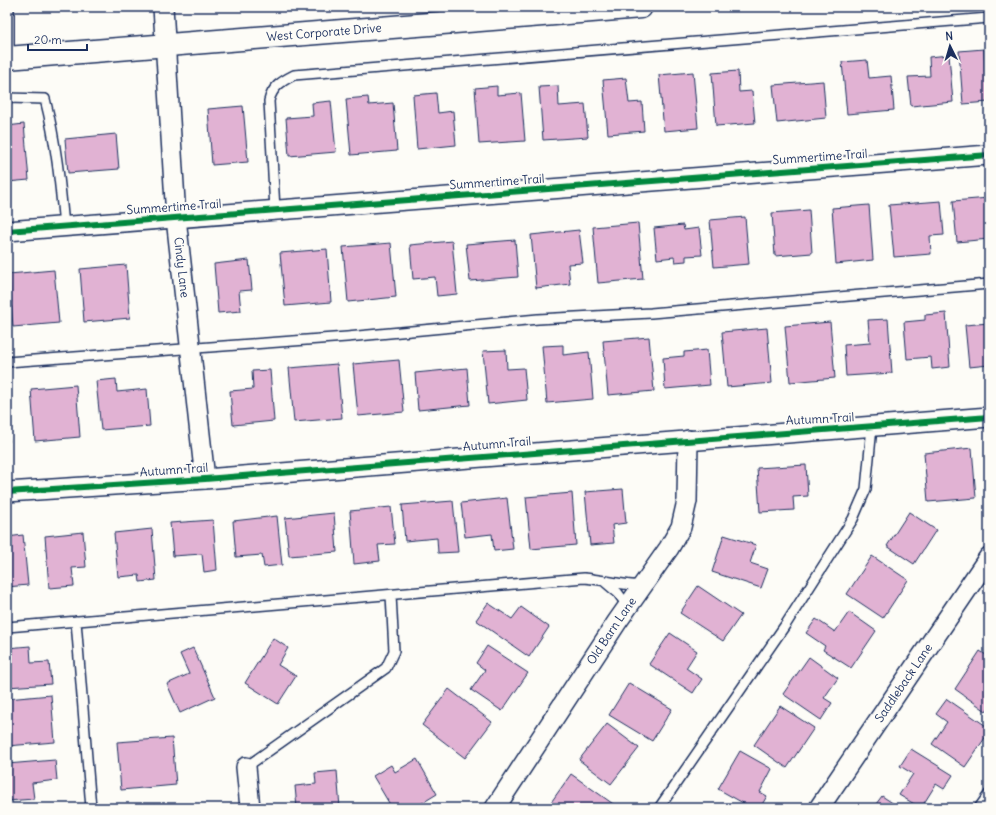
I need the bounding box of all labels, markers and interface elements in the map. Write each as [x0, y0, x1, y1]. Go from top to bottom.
street label: West Corporate Drive [266, 20, 382, 44]
scale bar [28, 26, 87, 52]
north arrow [930, 26, 970, 66]
text: N [945, 29, 954, 43]
text: 20 m [34, 32, 62, 47]
street label: Summertime Trail [772, 146, 868, 167]
street label: Summertime Trail [449, 171, 545, 192]
street label: Summertime Trail [126, 196, 222, 217]
street label: Cindy Lane [171, 236, 193, 298]
street label: Autumn Trail [785, 409, 855, 428]
street label: Autumn Trail [462, 433, 532, 454]
street label: Autumn Trail [139, 460, 209, 479]
street label: Old Barn Lane [583, 594, 639, 667]
street label: Saddleback Lane [871, 640, 935, 725]

